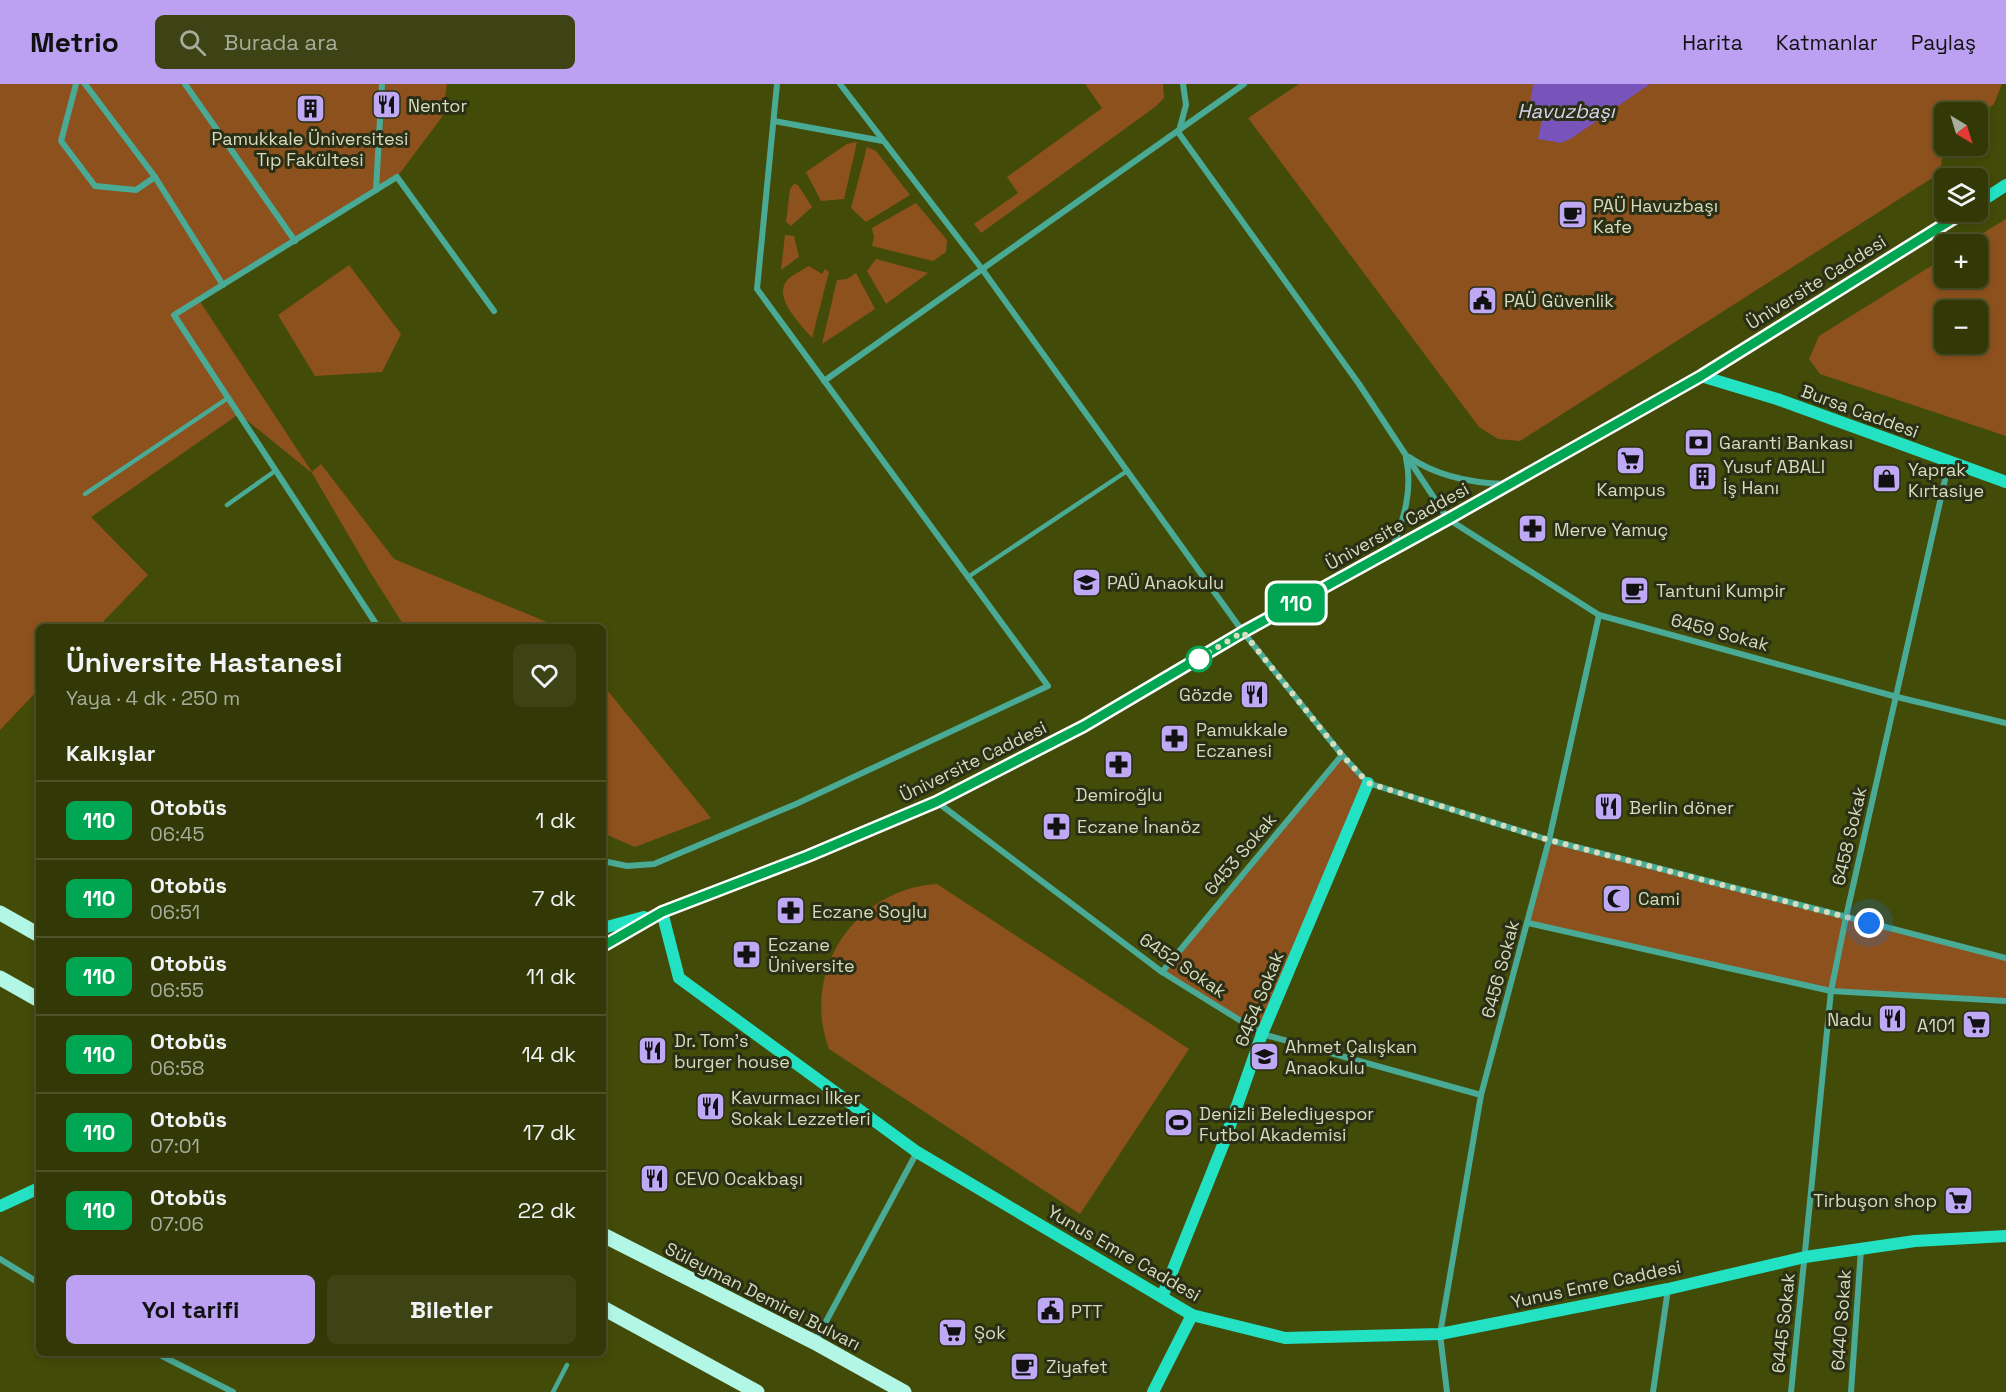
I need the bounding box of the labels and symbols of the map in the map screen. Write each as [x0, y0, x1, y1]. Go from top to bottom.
restaurant icon: Nentor [371, 89, 403, 121]
building icon: Pamukkale Üniversitesi Tıp Fakültesi [294, 93, 326, 125]
place label: Nentor [408, 94, 467, 117]
water label: Havuzbaşı [1517, 98, 1616, 124]
north arrow [1934, 102, 1988, 156]
place label: Pamukkale Üniversitesi Tıp Fakültesi [212, 127, 408, 171]
place label: PAÜ Havuzbaşı Kafe [1593, 194, 1718, 238]
cafe icon: PAÜ Havuzbaşı Kafe [1556, 199, 1588, 231]
street label: Üniversite Caddesi [1742, 230, 1890, 334]
public building icon: PAÜ Güvenlik [1467, 284, 1499, 316]
place label: PAÜ Güvenlik [1504, 289, 1614, 312]
street label: Bursa Caddesi [1798, 379, 1922, 443]
bank icon: Garanti Bankası [1682, 426, 1714, 458]
place label: Garanti Bankası [1719, 431, 1853, 454]
supermarket icon: Kampus [1615, 444, 1647, 476]
place label: Yusuf ABALI İş Hanı [1723, 455, 1825, 499]
place label: Yaprak Kırtasiye [1908, 458, 1984, 502]
building icon: Yusuf ABALI İş Hanı [1686, 460, 1718, 492]
shop icon: Yaprak Kırtasiye [1871, 463, 1903, 495]
street label: Üniversite Caddesi [1321, 477, 1473, 575]
place label: Kampus [1597, 478, 1665, 501]
pharmacy icon: Merve Yamuç [1517, 513, 1549, 545]
place label: Merve Yamuç [1554, 518, 1668, 541]
school or university icon: PAÜ Anaokulu [1070, 566, 1102, 598]
place label: PAÜ Anaokulu [1107, 571, 1224, 594]
cafe icon: Tantuni Kumpir [1619, 574, 1651, 606]
place label: Tantuni Kumpir [1656, 579, 1786, 602]
line badge: 110 [1262, 584, 1330, 622]
street label: 6459 Sokak [1669, 608, 1772, 656]
unlabelled marker [1186, 646, 1212, 672]
restaurant icon: Gözde [1238, 678, 1270, 710]
place label: Gözde [1179, 683, 1233, 706]
street label: Üniversite Caddesi [896, 715, 1050, 807]
place label: Pamukkale Eczanesi [1196, 718, 1288, 762]
pharmacy icon: Pamukkale Eczanesi [1159, 723, 1191, 755]
pharmacy icon: Demiroğlu [1103, 749, 1135, 781]
place label: Demiroğlu [1075, 783, 1163, 806]
street label: 6458 Sokak [1826, 784, 1872, 888]
restaurant icon: Berlin döner [1592, 791, 1624, 823]
place label: Berlin döner [1629, 796, 1734, 819]
street label: 6453 Sokak [1199, 808, 1281, 900]
pharmacy icon: Eczane İnanöz [1040, 810, 1072, 842]
place label: Eczane İnanöz [1077, 815, 1201, 838]
mosque icon: Cami [1601, 882, 1633, 914]
place label: Cami [1638, 887, 1680, 910]
pharmacy icon: Eczane Soylu [775, 895, 807, 927]
place label: Eczane Soylu [812, 900, 927, 923]
your location [1854, 908, 1884, 938]
street label: 6456 Sokak [1476, 917, 1524, 1020]
street label: 6452 Sokak [1135, 927, 1231, 1003]
place label: Eczane Üniversite [768, 933, 855, 977]
pharmacy icon: Eczane Üniversite [731, 938, 763, 970]
street label: 6454 Sokak [1229, 948, 1289, 1050]
restaurant icon: Nadu [1877, 1003, 1909, 1035]
place label: Nadu [1827, 1008, 1872, 1031]
supermarket icon: A101 [1960, 1009, 1992, 1041]
place label: A101 [1917, 1014, 1955, 1037]
place label: Dr. Tom’s burger house [674, 1029, 790, 1073]
restaurant icon: Dr. Tom’s burger house [637, 1034, 669, 1066]
place label: Ahmet Çalışkan Anaokulu [1285, 1035, 1417, 1079]
school or university icon: Ahmet Çalışkan Anaokulu [1248, 1040, 1280, 1072]
place label: Kavurmacı İlker Sokak Lezzetleri [731, 1086, 871, 1130]
restaurant icon: Kavurmacı İlker Sokak Lezzetleri [694, 1091, 726, 1123]
place label: Denizli Belediyespor Futbol Akademisi [1199, 1102, 1374, 1146]
sports icon: Denizli Belediyespor Futbol Akademisi [1162, 1107, 1194, 1139]
restaurant icon: CEVO Ocakbaşı [638, 1162, 670, 1194]
place label: CEVO Ocakbaşı [675, 1167, 803, 1190]
supermarket icon: Tirbuşon shop [1942, 1184, 1974, 1216]
place label: Tirbuşon shop [1813, 1189, 1937, 1212]
street label: Yunus Emre Caddesi [1043, 1200, 1205, 1306]
street label: Süleyman Demirel Bulvarı [661, 1237, 865, 1355]
street label: Yunus Emre Caddesi [1509, 1255, 1683, 1313]
street label: 6440 Sokak [1826, 1268, 1856, 1371]
street label: 6445 Sokak [1766, 1271, 1800, 1374]
public building icon: PTT [1034, 1295, 1066, 1327]
place label: PTT [1071, 1300, 1103, 1323]
supermarket icon: Şok [937, 1316, 969, 1348]
place label: Şok [974, 1321, 1006, 1344]
cafe icon: Ziyafet [1009, 1350, 1041, 1382]
place label: Ziyafet [1046, 1355, 1108, 1378]

